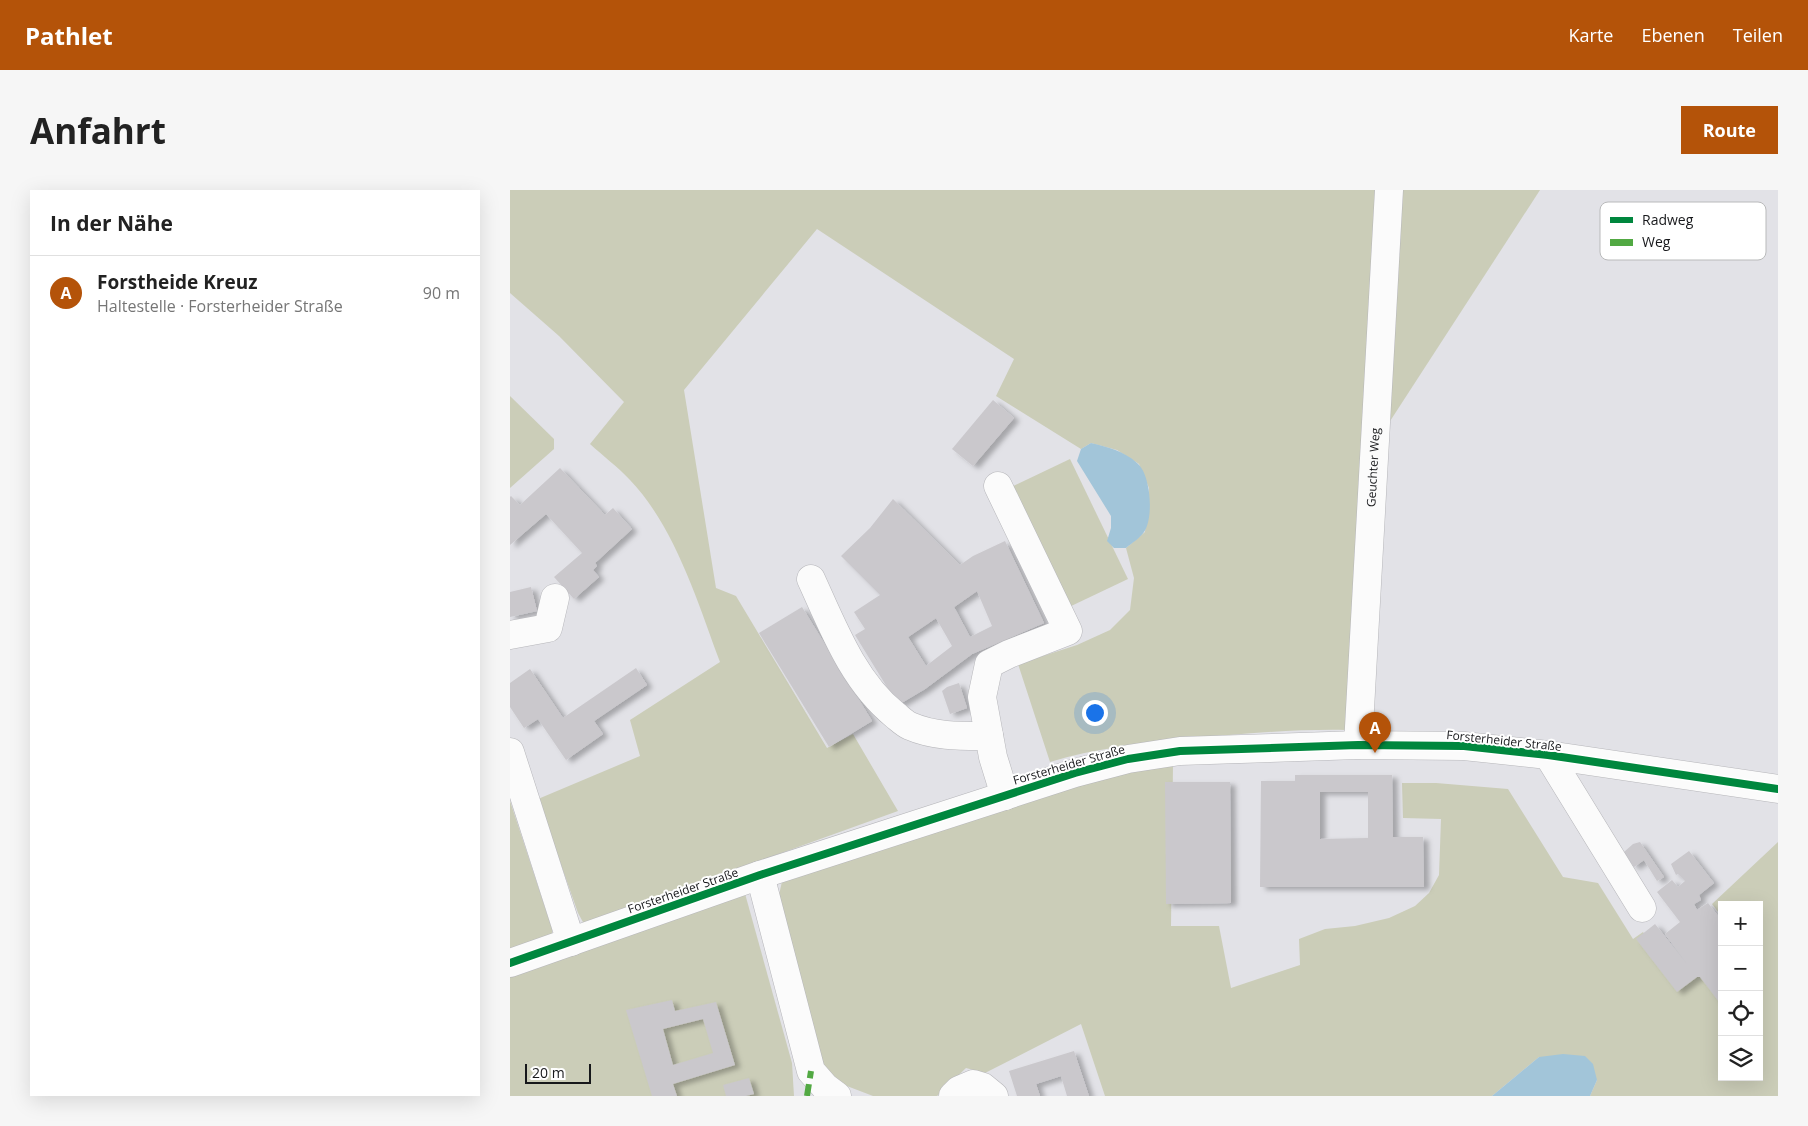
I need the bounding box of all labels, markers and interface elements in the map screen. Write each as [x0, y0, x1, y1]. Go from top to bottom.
text: Pathlet [25, 19, 113, 52]
text: Karte [1569, 23, 1613, 47]
text: Ebenen [1641, 23, 1705, 47]
text: Teilen [1733, 23, 1783, 47]
button: Route [1681, 106, 1778, 154]
text: Anfahrt [30, 107, 166, 154]
legend [1600, 202, 1766, 260]
text: In der Nähe [50, 209, 173, 237]
text: Radweg [1642, 210, 1694, 229]
text: Weg [1642, 232, 1671, 251]
text: Forstheide Kreuz [97, 269, 257, 295]
text: A [60, 282, 72, 304]
text: 90 m [423, 282, 460, 304]
text: Haltestelle · Forsterheider Straße [97, 295, 343, 317]
street label: Geuchter Weg [1362, 427, 1384, 508]
your location [1082, 700, 1108, 726]
pin: A [1359, 712, 1391, 753]
street label: Forsterheider Straße [1446, 726, 1563, 755]
street label: Forsterheider Straße [1011, 740, 1127, 789]
street label: Forsterheider Straße [625, 864, 741, 917]
map controls [1718, 901, 1763, 1081]
button: + [1718, 901, 1763, 946]
button: − [1718, 946, 1763, 991]
button: locate [1718, 991, 1763, 1036]
button: layers [1718, 1036, 1763, 1081]
scale bar [525, 1061, 591, 1084]
text: 20 m [532, 1063, 565, 1082]

